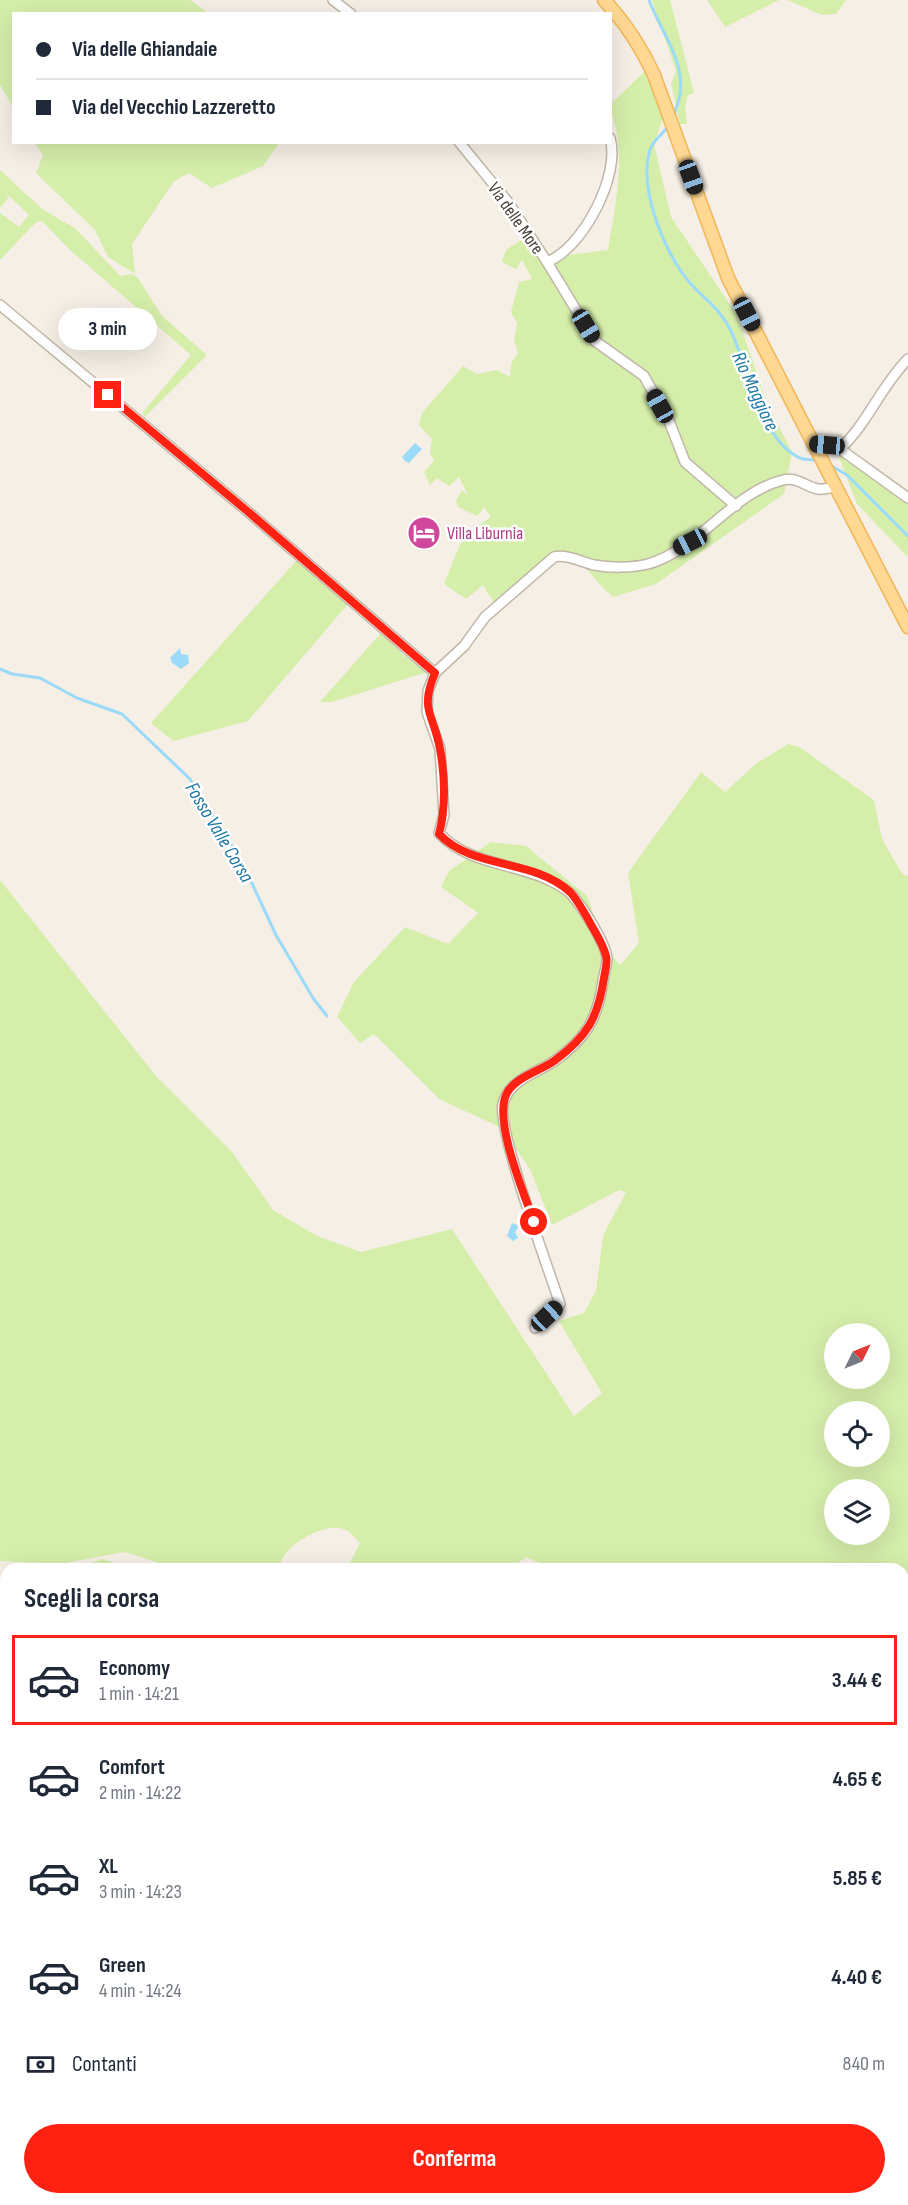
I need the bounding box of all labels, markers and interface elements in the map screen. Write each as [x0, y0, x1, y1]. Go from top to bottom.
text: Via delle Ghiandaie [72, 36, 217, 63]
text: Via del Vecchio Lazzeretto [72, 94, 275, 121]
car [676, 157, 706, 197]
street label: Via delle More [483, 178, 548, 258]
car [731, 294, 763, 334]
car [569, 306, 603, 346]
callout: 3 min [58, 308, 158, 350]
text: 3 min [88, 317, 127, 341]
water label: Rio Maggiore [726, 348, 784, 435]
route end [94, 381, 121, 408]
car [643, 386, 677, 426]
car [808, 434, 846, 456]
hotel icon: Villa Liburnia [406, 515, 442, 551]
place label: Villa Liburnia [447, 523, 523, 544]
car [670, 526, 710, 558]
water label: Fosso Valle Corsa [180, 778, 259, 887]
route start [520, 1208, 547, 1235]
car [528, 1297, 566, 1335]
north arrow [824, 1323, 890, 1389]
map controls [824, 1323, 890, 1545]
button: locate [824, 1401, 890, 1467]
button: layers [824, 1479, 890, 1545]
text: Scegli la corsa [24, 1583, 159, 1615]
icon: car [27, 1653, 81, 1707]
text: Economy [99, 1655, 170, 1682]
text: 3.44 € [832, 1667, 882, 1694]
text: 1 min · 14:21 [99, 1682, 179, 1706]
icon: car [27, 1752, 81, 1806]
text: Comfort [99, 1754, 165, 1781]
text: 4.65 € [833, 1766, 882, 1793]
text: 2 min · 14:22 [99, 1781, 182, 1805]
icon: car [27, 1851, 81, 1905]
text: XL [99, 1853, 118, 1880]
text: 5.85 € [833, 1865, 882, 1892]
text: 3 min · 14:23 [99, 1880, 182, 1904]
icon: car [27, 1950, 81, 2004]
text: Green [99, 1952, 146, 1979]
text: 4.40 € [831, 1964, 882, 1991]
text: 4 min · 14:24 [99, 1979, 182, 2003]
icon: cash [24, 2048, 57, 2081]
text: Contanti [72, 2051, 137, 2078]
text: 840 m [843, 2052, 885, 2076]
button: Conferma [24, 2124, 885, 2193]

